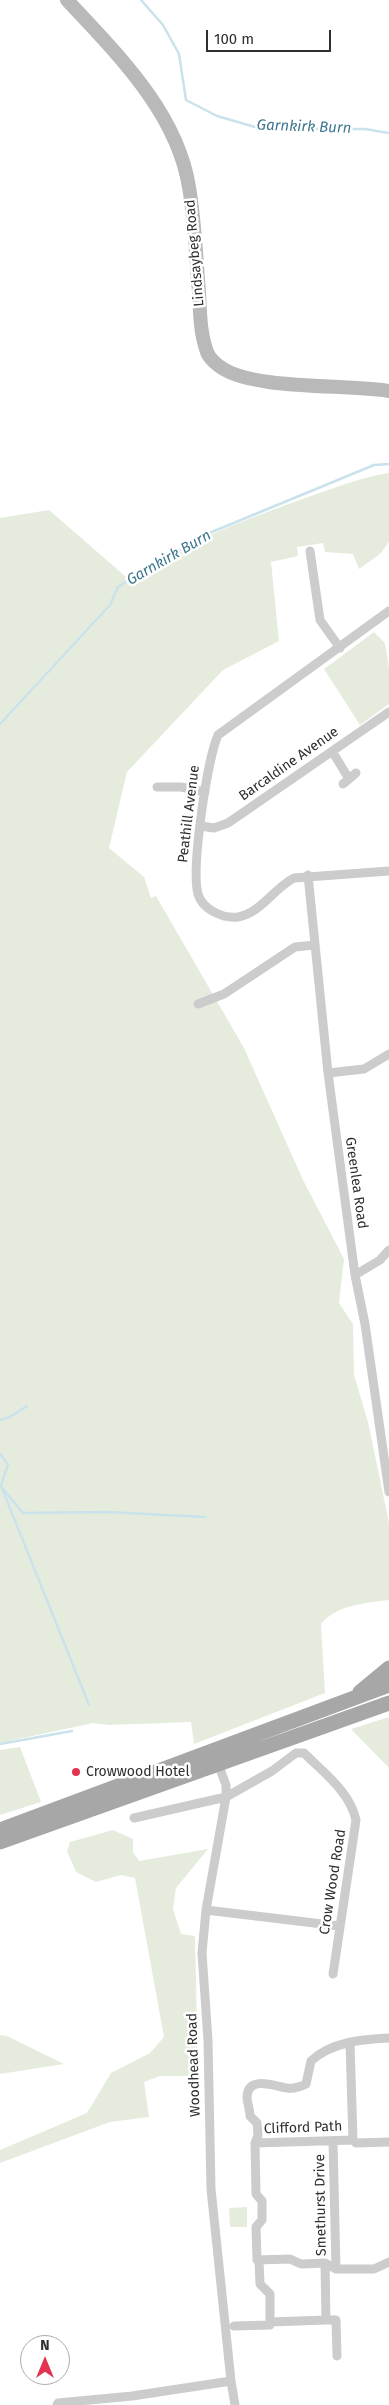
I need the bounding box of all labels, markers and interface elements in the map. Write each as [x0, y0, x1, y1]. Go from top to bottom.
scale bar [209, 20, 334, 52]
text: 100 m [214, 30, 254, 48]
water label: Garnkirk Burn [256, 116, 352, 138]
street label: Lindsaybeg Road [182, 199, 208, 307]
water label: Garnkirk Burn [124, 527, 214, 589]
street label: Barcaldine Avenue [236, 723, 342, 805]
street label: Peathill Avenue [175, 764, 203, 864]
street label: Greenlea Road [341, 1136, 371, 1230]
place label: Crowwood Hotel [86, 1764, 190, 1780]
marker: Crowwood Hotel [70, 1766, 82, 1778]
street label: Crow Wood Road [316, 1828, 350, 1936]
street label: Woodhead Road [184, 2013, 204, 2117]
street label: Clifford Path [263, 2118, 343, 2138]
street label: Smethurst Drive [312, 2154, 330, 2256]
north arrow [20, 2335, 70, 2385]
text: N [40, 2337, 50, 2354]

